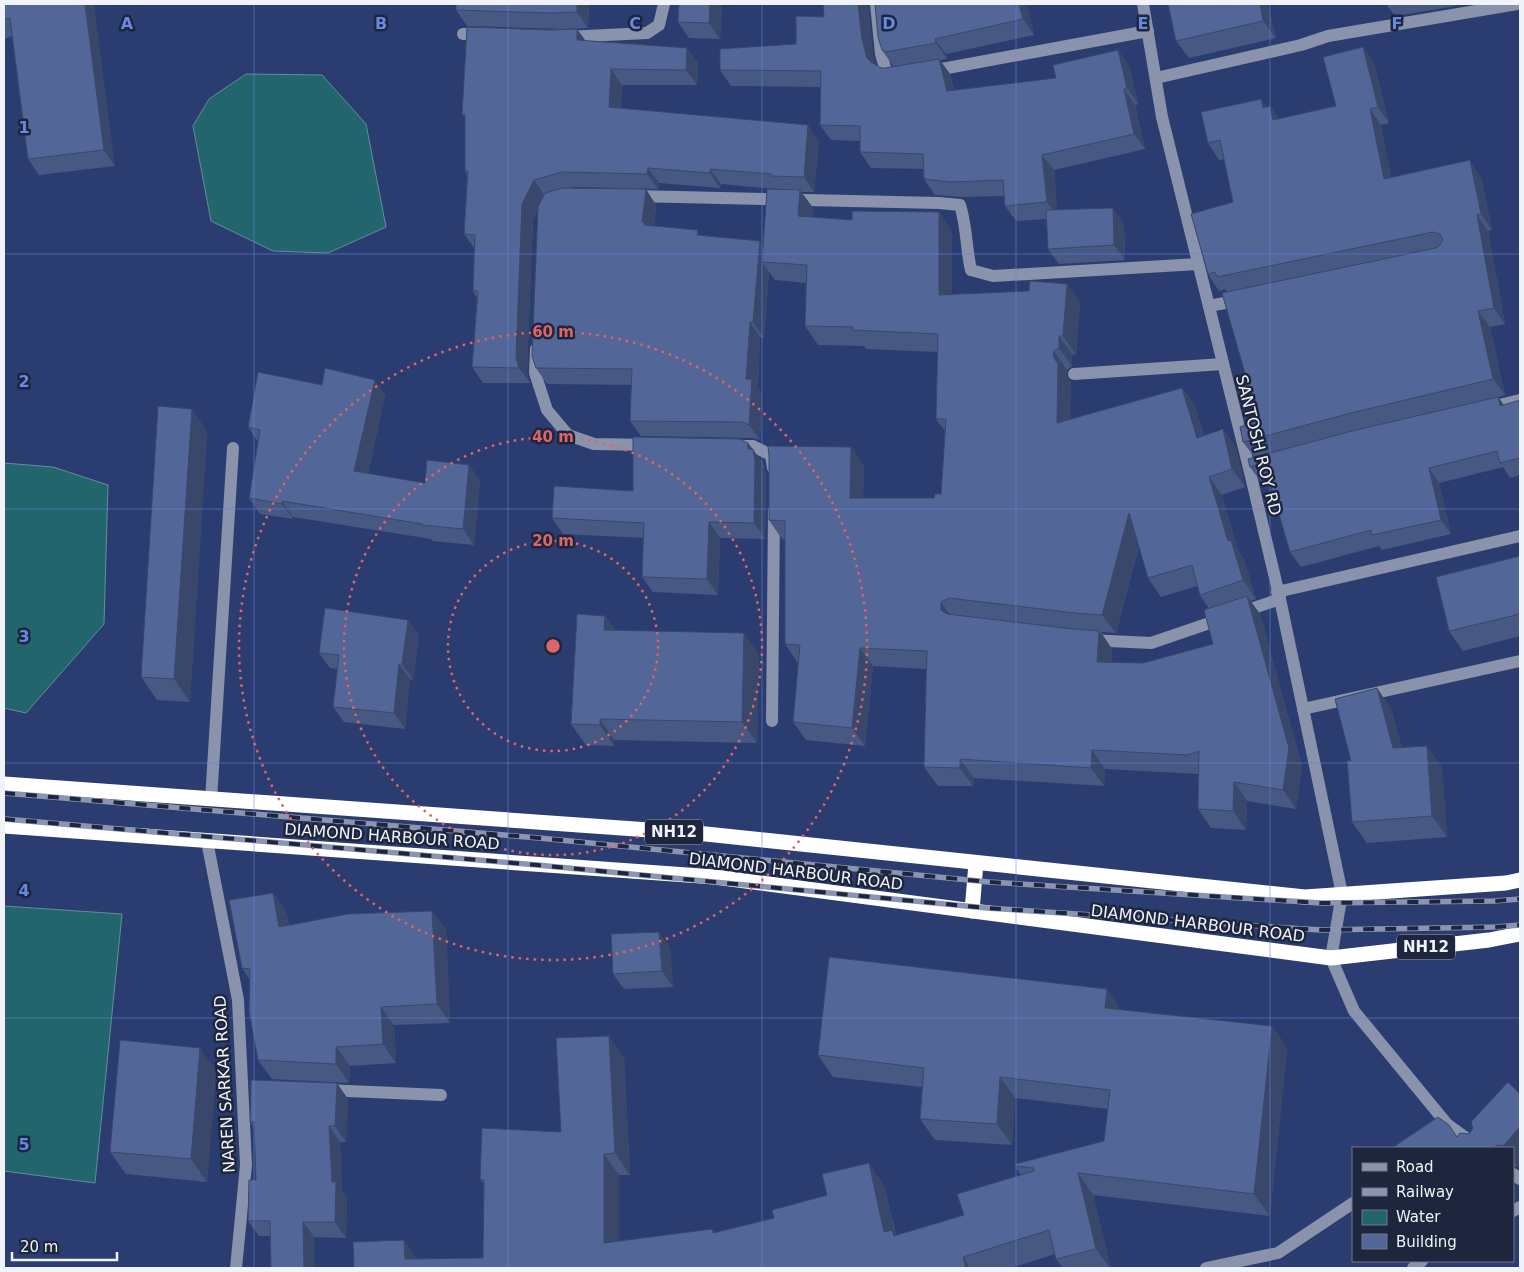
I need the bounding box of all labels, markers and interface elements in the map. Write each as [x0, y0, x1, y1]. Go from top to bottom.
text: A [121, 14, 134, 33]
text: B [375, 14, 387, 33]
text: C [629, 14, 641, 33]
text: D [882, 14, 896, 33]
text: E [1138, 14, 1148, 33]
text: F [1392, 14, 1402, 33]
text: 1 [18, 118, 30, 137]
text: 60 m [532, 323, 574, 341]
text: 2 [18, 372, 30, 391]
street label: SANTOSH ROY RD [1232, 373, 1285, 517]
text: 40 m [532, 428, 574, 446]
text: 20 m [532, 532, 574, 550]
text: 3 [18, 627, 30, 646]
centre of rings [544, 637, 562, 655]
street label: DIAMOND HARBOUR ROAD [284, 819, 500, 854]
road number: NH12 [645, 820, 703, 844]
street label: DIAMOND HARBOUR ROAD [688, 849, 904, 894]
text: 4 [18, 881, 30, 900]
street label: DIAMOND HARBOUR ROAD [1090, 901, 1306, 946]
road number: NH12 [1397, 934, 1455, 960]
street label: NAREN SARKAR ROAD [210, 995, 239, 1173]
text: 5 [18, 1135, 30, 1154]
legend [1352, 1147, 1514, 1262]
text: Road [1396, 1158, 1434, 1176]
text: Railway [1396, 1183, 1454, 1201]
text: Water [1396, 1208, 1441, 1226]
scale bar [12, 1230, 118, 1262]
text: Building [1396, 1233, 1457, 1251]
text: 20 m [20, 1238, 58, 1256]

